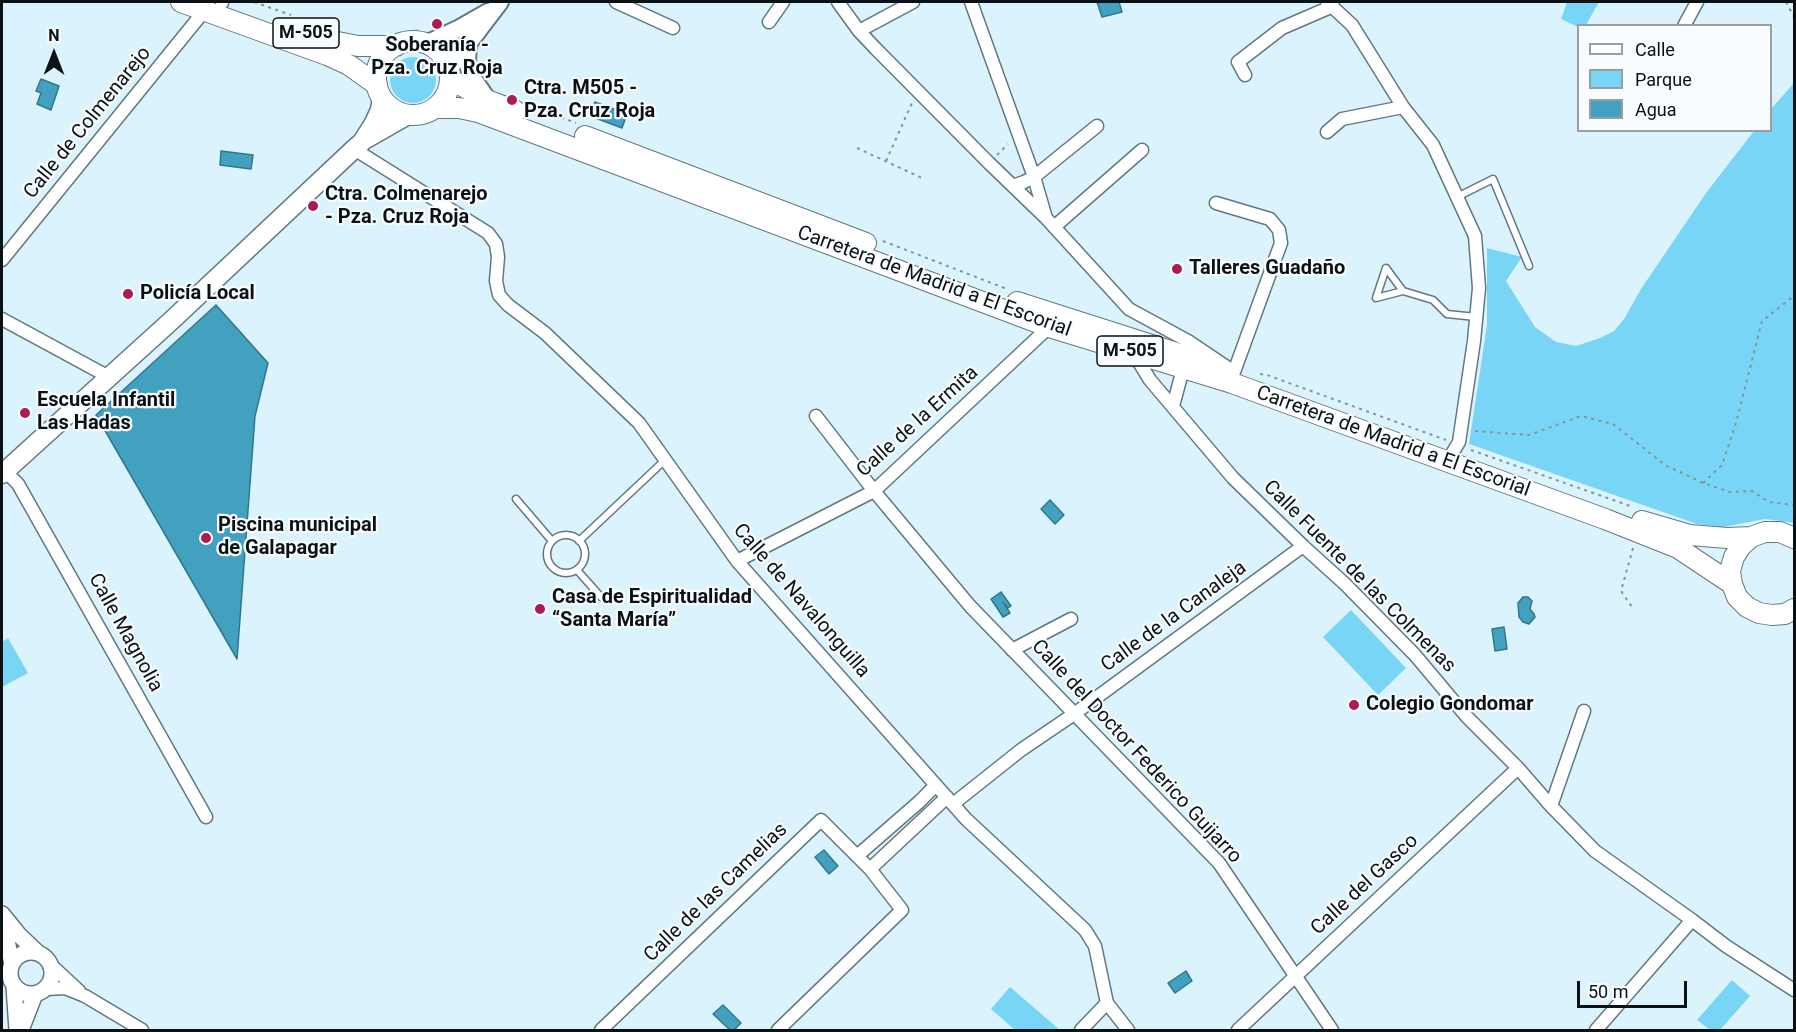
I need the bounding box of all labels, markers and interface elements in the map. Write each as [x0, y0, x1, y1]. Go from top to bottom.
marker: Soberanía - Pza. Cruz Roja [430, 17, 444, 31]
road number: M-505 [273, 18, 339, 48]
north arrow [24, 24, 84, 84]
legend [1577, 24, 1772, 132]
text: N [48, 26, 60, 45]
place label: Soberanía - Pza. Cruz Roja [371, 34, 503, 81]
text: Calle [1635, 39, 1675, 60]
street label: Calle de Colmenarejo [19, 42, 157, 204]
text: Parque [1635, 69, 1692, 90]
place label: Ctra. M505 - Pza. Cruz Roja [524, 77, 655, 124]
marker: Ctra. M505 - Pza. Cruz Roja [505, 93, 519, 107]
text: Agua [1635, 99, 1677, 120]
place label: Ctra. Colmenarejo - Pza. Cruz Roja [325, 183, 487, 230]
marker: Ctra. Colmenarejo - Pza. Cruz Roja [306, 199, 320, 213]
street label: Carretera de Madrid a El Escorial [794, 221, 1074, 343]
place label: Talleres Guadaño [1189, 257, 1345, 281]
marker: Talleres Guadaño [1170, 262, 1184, 276]
place label: Policía Local [140, 282, 255, 306]
marker: Policía Local [121, 287, 135, 301]
road number: M-505 [1097, 336, 1163, 366]
street label: Calle de la Ermita [852, 361, 984, 483]
street label: Carretera de Madrid a El Escorial [1253, 381, 1533, 503]
place label: Escuela Infantil Las Hadas [37, 389, 175, 436]
marker: Escuela Infantil Las Hadas [18, 406, 32, 420]
street label: Calle Fuente de las Colmenas [1258, 476, 1460, 678]
place label: Piscina municipal de Galapagar [218, 514, 377, 561]
street label: Calle de Navalonguilla [727, 519, 875, 683]
marker: Piscina municipal de Galapagar [199, 531, 213, 545]
street label: Calle de la Canaleja [1097, 556, 1251, 678]
street label: Calle Magnolia [83, 570, 167, 696]
place label: Casa de Espiritualidad “Santa María” [552, 586, 752, 633]
marker: Casa de Espiritualidad “Santa María” [533, 602, 547, 616]
street label: Calle del Doctor Federico Guijarro [1026, 635, 1246, 869]
place label: Colegio Gondomar [1366, 693, 1533, 717]
marker: Colegio Gondomar [1347, 698, 1361, 712]
street label: Calle de las Camelias [639, 818, 793, 968]
street label: Calle del Gasco [1306, 829, 1424, 941]
scale bar [1580, 969, 1690, 1007]
text: 50 m [1588, 981, 1628, 1002]

